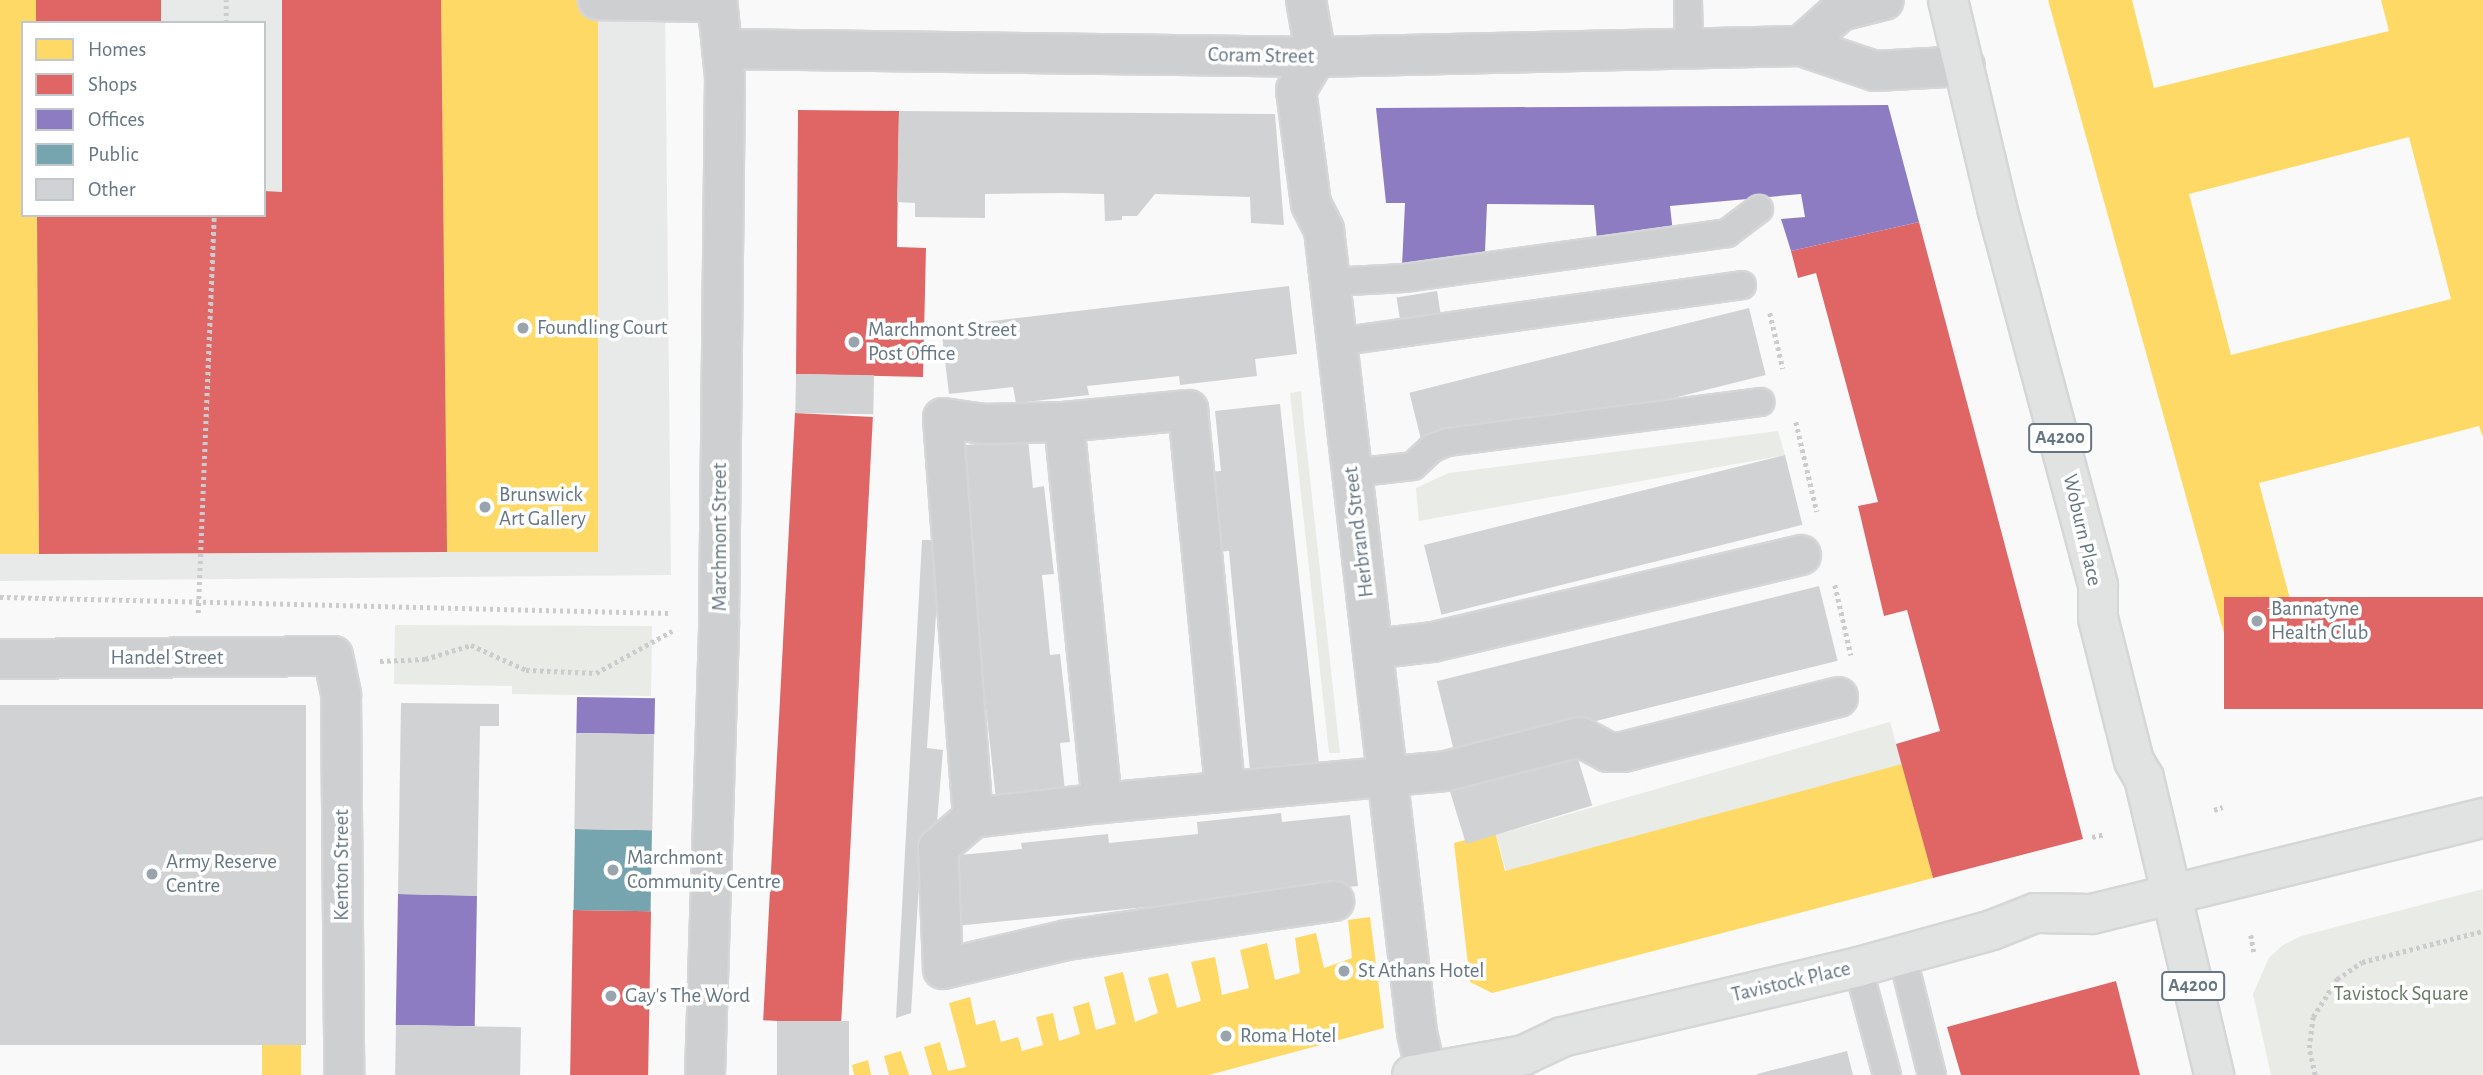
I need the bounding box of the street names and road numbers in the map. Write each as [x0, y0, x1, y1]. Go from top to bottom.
street label: Coram Street [1208, 42, 1314, 70]
road number: A4200 [2027, 422, 2093, 453]
street label: Marchmont Street [707, 463, 733, 611]
street label: Herbrand Street [1338, 465, 1380, 599]
street label: Woburn Place [2057, 472, 2107, 588]
street label: Handel Street [111, 645, 223, 671]
street label: Kenton Street [329, 809, 355, 921]
street label: Tavistock Place [1729, 956, 1853, 1008]
road number: A4200 [2160, 970, 2226, 1002]

